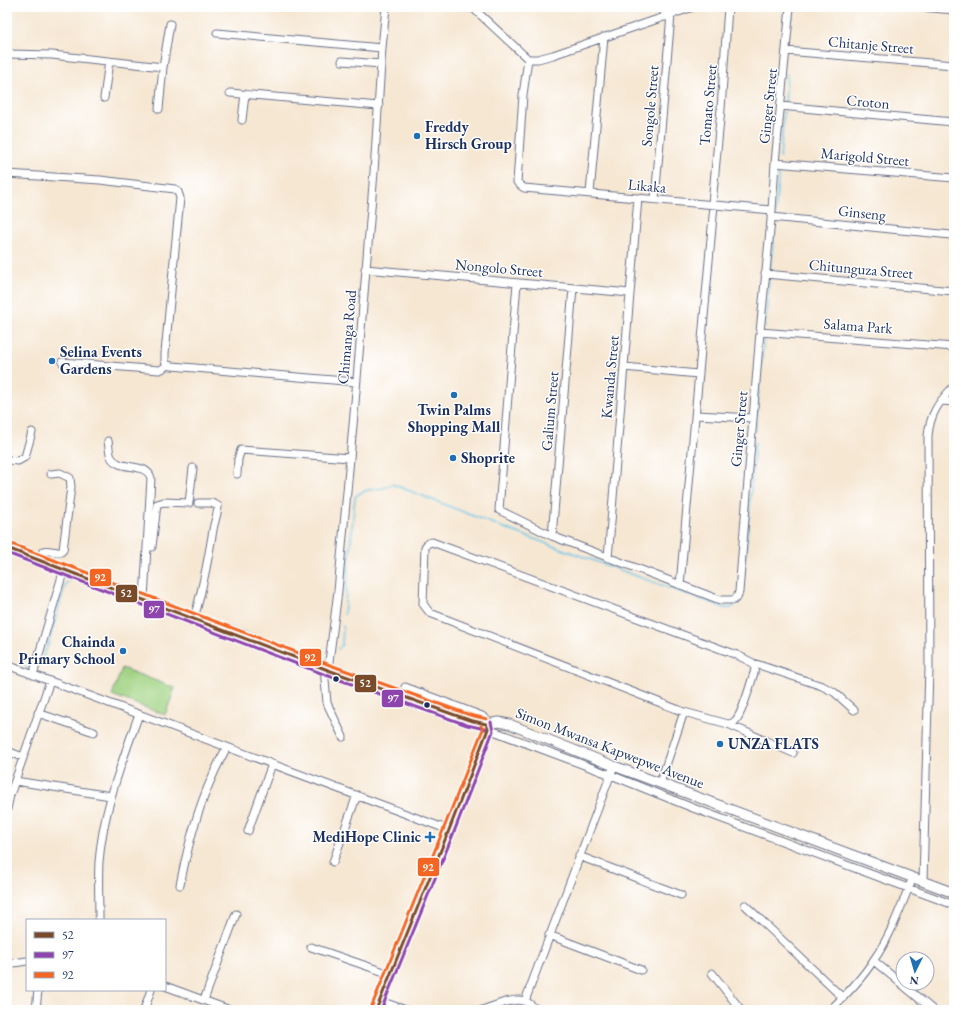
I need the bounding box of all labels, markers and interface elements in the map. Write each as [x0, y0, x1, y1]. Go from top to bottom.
street label: Chitanje Street [827, 31, 915, 58]
street label: Tomato Street [694, 63, 721, 146]
street label: Songole Street [636, 64, 663, 147]
street label: Ginger Street [754, 67, 781, 145]
street label: Croton [846, 90, 890, 113]
place label: Freddy Hirsch Group [425, 117, 512, 153]
marker: Freddy Hirsch Group [412, 131, 422, 141]
street label: Marigold Street [820, 143, 910, 170]
street label: Likaka [627, 174, 667, 197]
street label: Ginseng [837, 201, 887, 224]
street label: Nongolo Street [454, 254, 544, 281]
street label: Chitunguza Street [808, 254, 914, 283]
street label: Chimanga Road [333, 289, 360, 385]
street label: Salama Park [823, 314, 894, 337]
street label: Kwanda Street [596, 334, 623, 419]
place label: Selina Events Gardens [60, 342, 142, 378]
marker: Selina Events Gardens [47, 356, 57, 366]
street label: Galium Street [537, 370, 562, 451]
marker: Twin Palms Shopping Mall [449, 390, 459, 400]
street label: Ginger Street [726, 390, 751, 468]
place label: Twin Palms Shopping Mall [408, 400, 501, 436]
place label: Shoprite [461, 448, 515, 467]
marker: Shoprite [448, 453, 458, 463]
line badge: 92 [89, 568, 112, 587]
text: 92 [94, 570, 106, 584]
line badge: 52 [115, 584, 138, 603]
text: 52 [120, 586, 132, 600]
line badge: 97 [143, 600, 165, 619]
text: 97 [148, 602, 160, 616]
place label: Chainda Primary School [18, 632, 116, 668]
marker: Chainda Primary School [118, 646, 128, 656]
line badge: 92 [299, 648, 322, 667]
text: 92 [304, 650, 316, 664]
unlabelled marker [331, 674, 341, 684]
line badge: 52 [354, 674, 377, 693]
text: 52 [359, 676, 371, 690]
line badge: 97 [381, 689, 404, 708]
text: 97 [387, 691, 399, 705]
unlabelled marker [422, 700, 432, 710]
street label: Simon Mwansa Kapwepwe Avenue [513, 703, 707, 792]
place label: UNZA FLATS [728, 734, 819, 753]
marker: UNZA FLATS [715, 739, 725, 749]
place label: MediHope Clinic [313, 827, 421, 846]
marker: MediHope Clinic [424, 831, 436, 843]
line badge: 92 [417, 857, 440, 877]
text: 92 [422, 860, 434, 874]
legend [26, 919, 166, 991]
text: 52 [62, 927, 74, 943]
text: 97 [62, 947, 74, 963]
north arrow [895, 951, 935, 991]
text: 92 [62, 967, 74, 983]
text: N [909, 974, 919, 988]

